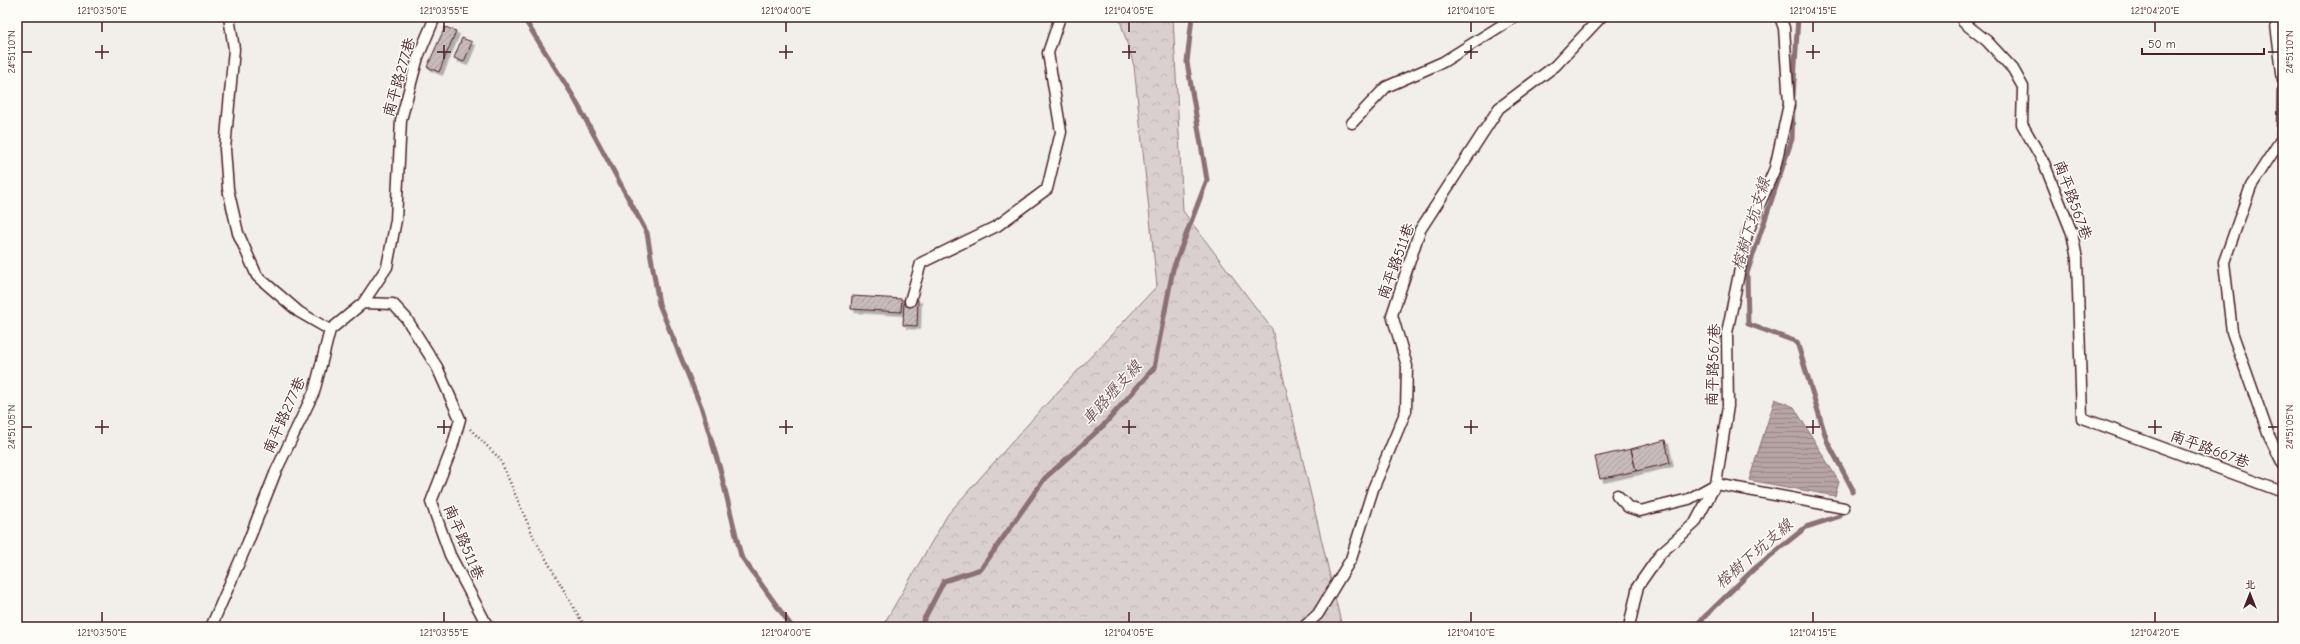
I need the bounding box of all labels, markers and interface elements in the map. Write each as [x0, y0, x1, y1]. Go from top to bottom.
text: 121°03'50"E [77, 5, 127, 17]
text: 121°03'55"E [420, 5, 468, 17]
text: 121°04'00"E [761, 5, 811, 17]
text: 121°04'05"E [1105, 5, 1153, 17]
text: 121°04'10"E [1447, 5, 1495, 17]
text: 121°04'15"E [1790, 5, 1836, 17]
text: 121°04'20"E [2131, 5, 2179, 17]
text: 24°51'10"N [6, 30, 18, 74]
scale bar [2142, 30, 2264, 56]
text: 24°51'10"N [2284, 30, 2296, 74]
street label: 南平路277巷 [379, 35, 419, 119]
text: 50 m [2148, 37, 2176, 51]
street label: 南平路567巷 [2050, 158, 2096, 242]
water label: 榕樹下坑支線 [1728, 175, 1774, 273]
street label: 南平路511巷 [1374, 220, 1418, 302]
street label: 南平路567巷 [1703, 323, 1723, 407]
water label: 車路壢支線 [1079, 357, 1146, 429]
street label: 南平路277巷 [259, 374, 309, 456]
text: 24°51'05"N [6, 405, 18, 449]
text: 24°51'05"N [2284, 405, 2296, 449]
street label: 南平路667巷 [2168, 426, 2252, 472]
street label: 南平路511巷 [440, 502, 488, 582]
water label: 榕樹下坑支線 [1712, 515, 1797, 592]
north arrow [2230, 574, 2270, 614]
text: 北 [2245, 578, 2256, 591]
text: 121°03'50"E [77, 627, 127, 639]
text: 121°03'55"E [420, 627, 468, 639]
text: 121°04'00"E [761, 627, 811, 639]
text: 121°04'05"E [1105, 627, 1153, 639]
text: 121°04'10"E [1447, 627, 1495, 639]
text: 121°04'15"E [1790, 627, 1836, 639]
text: 121°04'20"E [2131, 627, 2179, 639]

